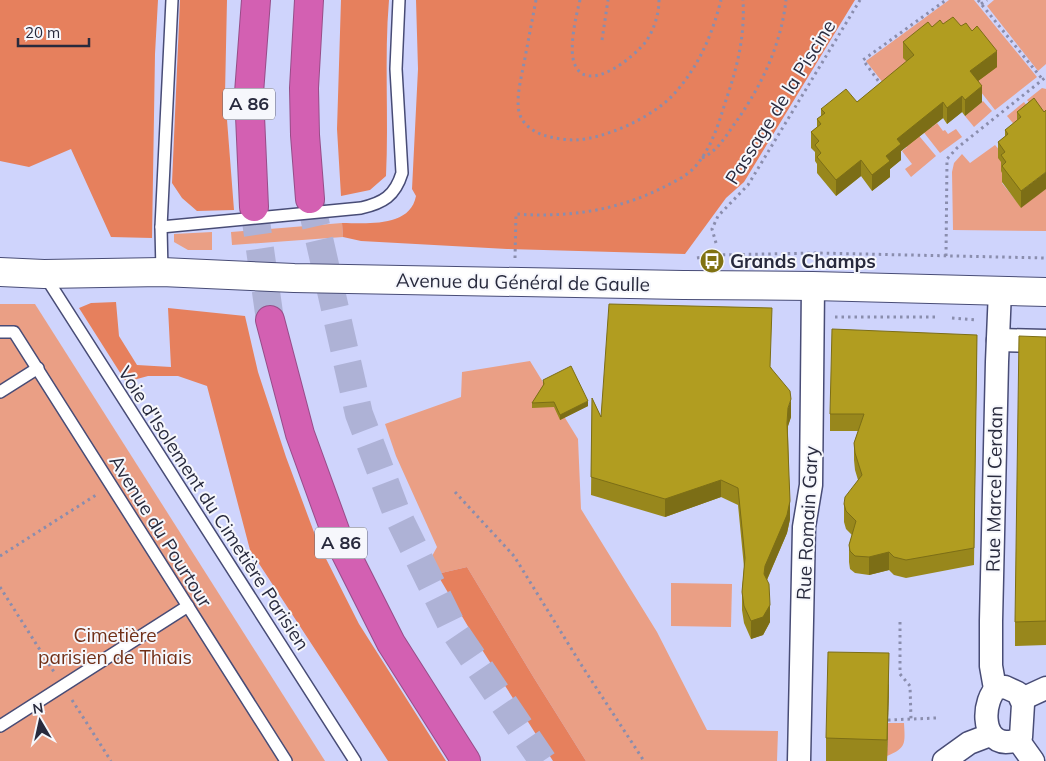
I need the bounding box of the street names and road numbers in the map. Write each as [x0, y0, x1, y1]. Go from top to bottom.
street label: Passage de la Piscine [720, 15, 840, 189]
road number: A 86 [223, 88, 275, 120]
street label: Avenue du Général de Gaulle [396, 268, 650, 296]
street label: Voie d'Isolement du Cimetière Parisien [113, 361, 315, 655]
street label: Rue Marcel Cerdan [981, 406, 1007, 572]
street label: Rue Romain Gary [791, 445, 823, 601]
street label: Avenue du Pourtour [104, 450, 218, 612]
road number: A 86 [315, 528, 367, 558]

